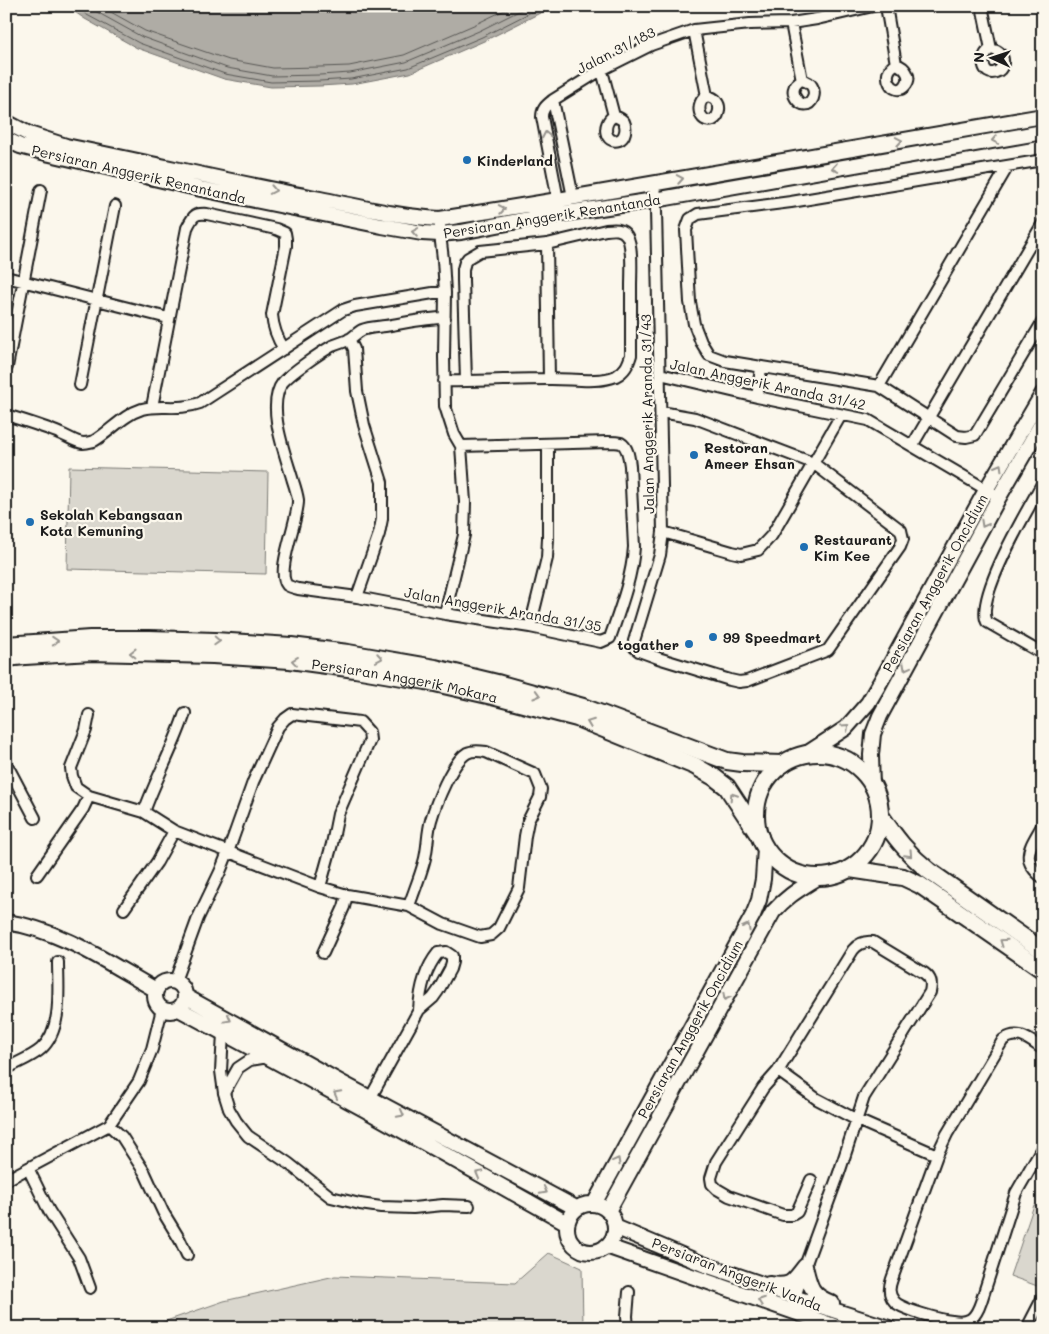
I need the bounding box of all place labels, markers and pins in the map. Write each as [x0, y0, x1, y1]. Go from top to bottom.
place label: Kinderland [477, 151, 553, 170]
marker: Kinderland [461, 154, 473, 166]
place label: Restoran Ameer Ehsan [704, 438, 795, 473]
marker: Restoran Ameer Ehsan [688, 449, 700, 461]
place label: Sekolah Kebangsaan Kota Kemuning [40, 505, 182, 540]
marker: Sekolah Kebangsaan Kota Kemuning [24, 516, 36, 528]
place label: Restaurant Kim Kee [814, 530, 892, 565]
marker: Restaurant Kim Kee [798, 541, 810, 553]
place label: 99 Speedmart [723, 628, 821, 647]
marker: 99 Speedmart [707, 631, 719, 643]
place label: togather [617, 635, 679, 654]
marker: togather [683, 638, 695, 650]

